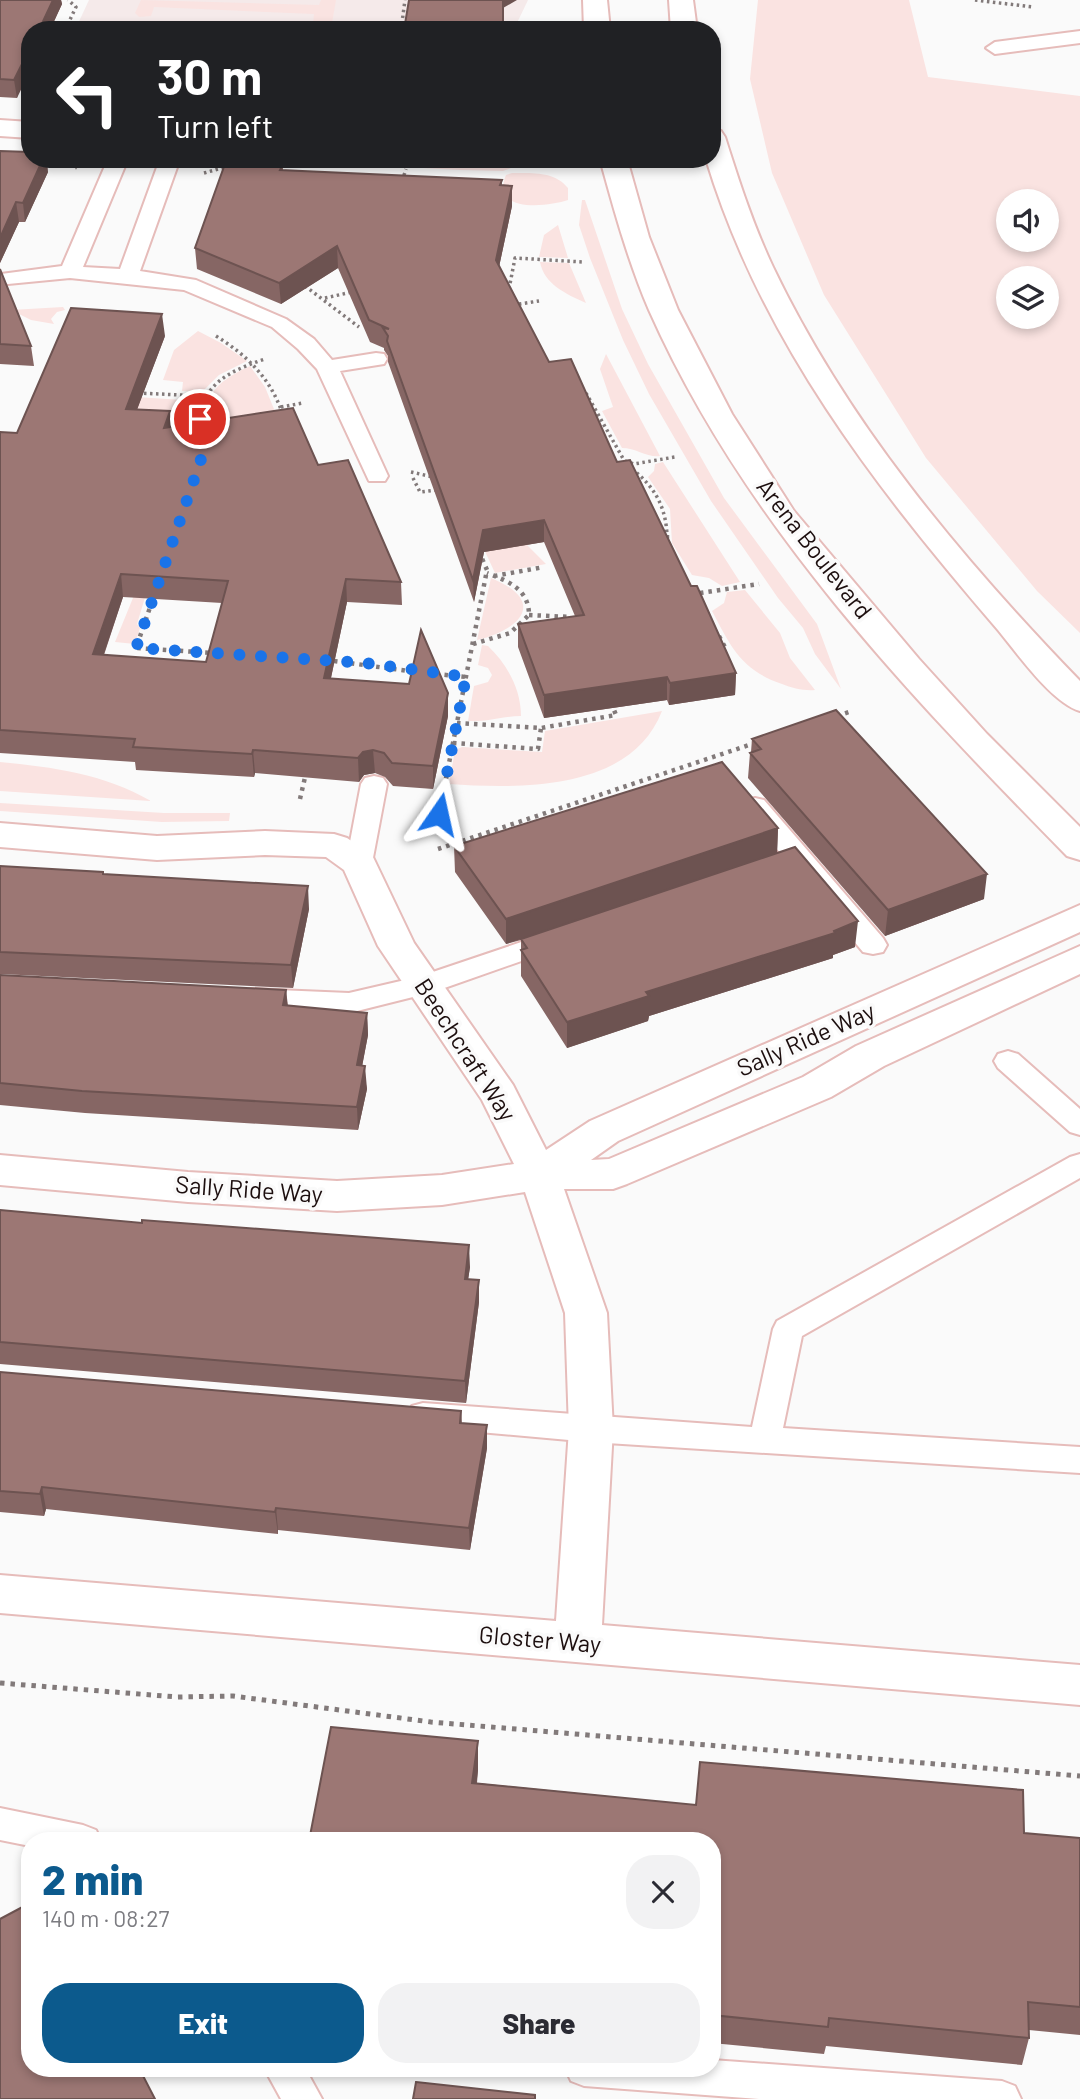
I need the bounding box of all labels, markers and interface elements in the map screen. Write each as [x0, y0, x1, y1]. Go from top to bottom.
text: 30 m [157, 46, 262, 105]
icon: left [42, 49, 133, 140]
text: Turn left [157, 106, 274, 144]
map controls [996, 189, 1059, 329]
button: sound [996, 189, 1059, 252]
button: layers [996, 266, 1059, 329]
pin [170, 389, 230, 449]
icon: arrive [181, 400, 219, 438]
street label: Arena Boulevard [751, 472, 879, 624]
position arrow [402, 777, 476, 851]
street label: Beechcraft Way [409, 972, 523, 1126]
street label: Sally Ride Way [732, 995, 879, 1082]
street label: Sally Ride Way [174, 1169, 324, 1208]
street label: Gloster Way [478, 1619, 602, 1658]
text: 2 min [42, 1853, 143, 1903]
button: close [626, 1855, 700, 1929]
text: 140 m · 08:27 [42, 1904, 169, 1932]
button: Exit [42, 1983, 364, 2063]
button: Share [378, 1983, 700, 2063]

